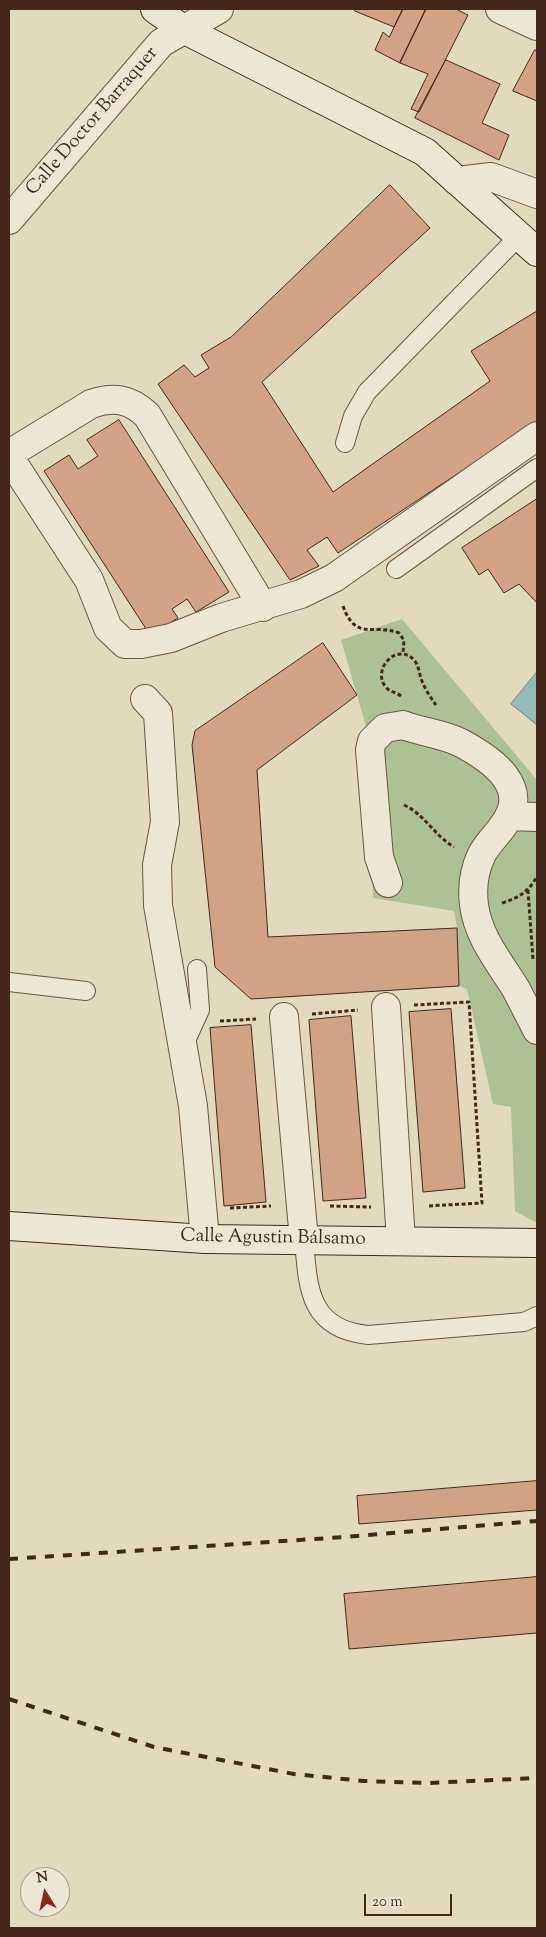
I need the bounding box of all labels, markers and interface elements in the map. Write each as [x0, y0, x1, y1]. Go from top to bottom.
street label: Calle Doctor Barraquer [22, 43, 164, 201]
street label: Calle Agustin Bálsamo [180, 1226, 366, 1252]
north arrow [20, 1867, 70, 1917]
text: N [35, 1867, 50, 1889]
scale bar [366, 1884, 454, 1916]
text: 20 m [372, 1892, 403, 1913]

